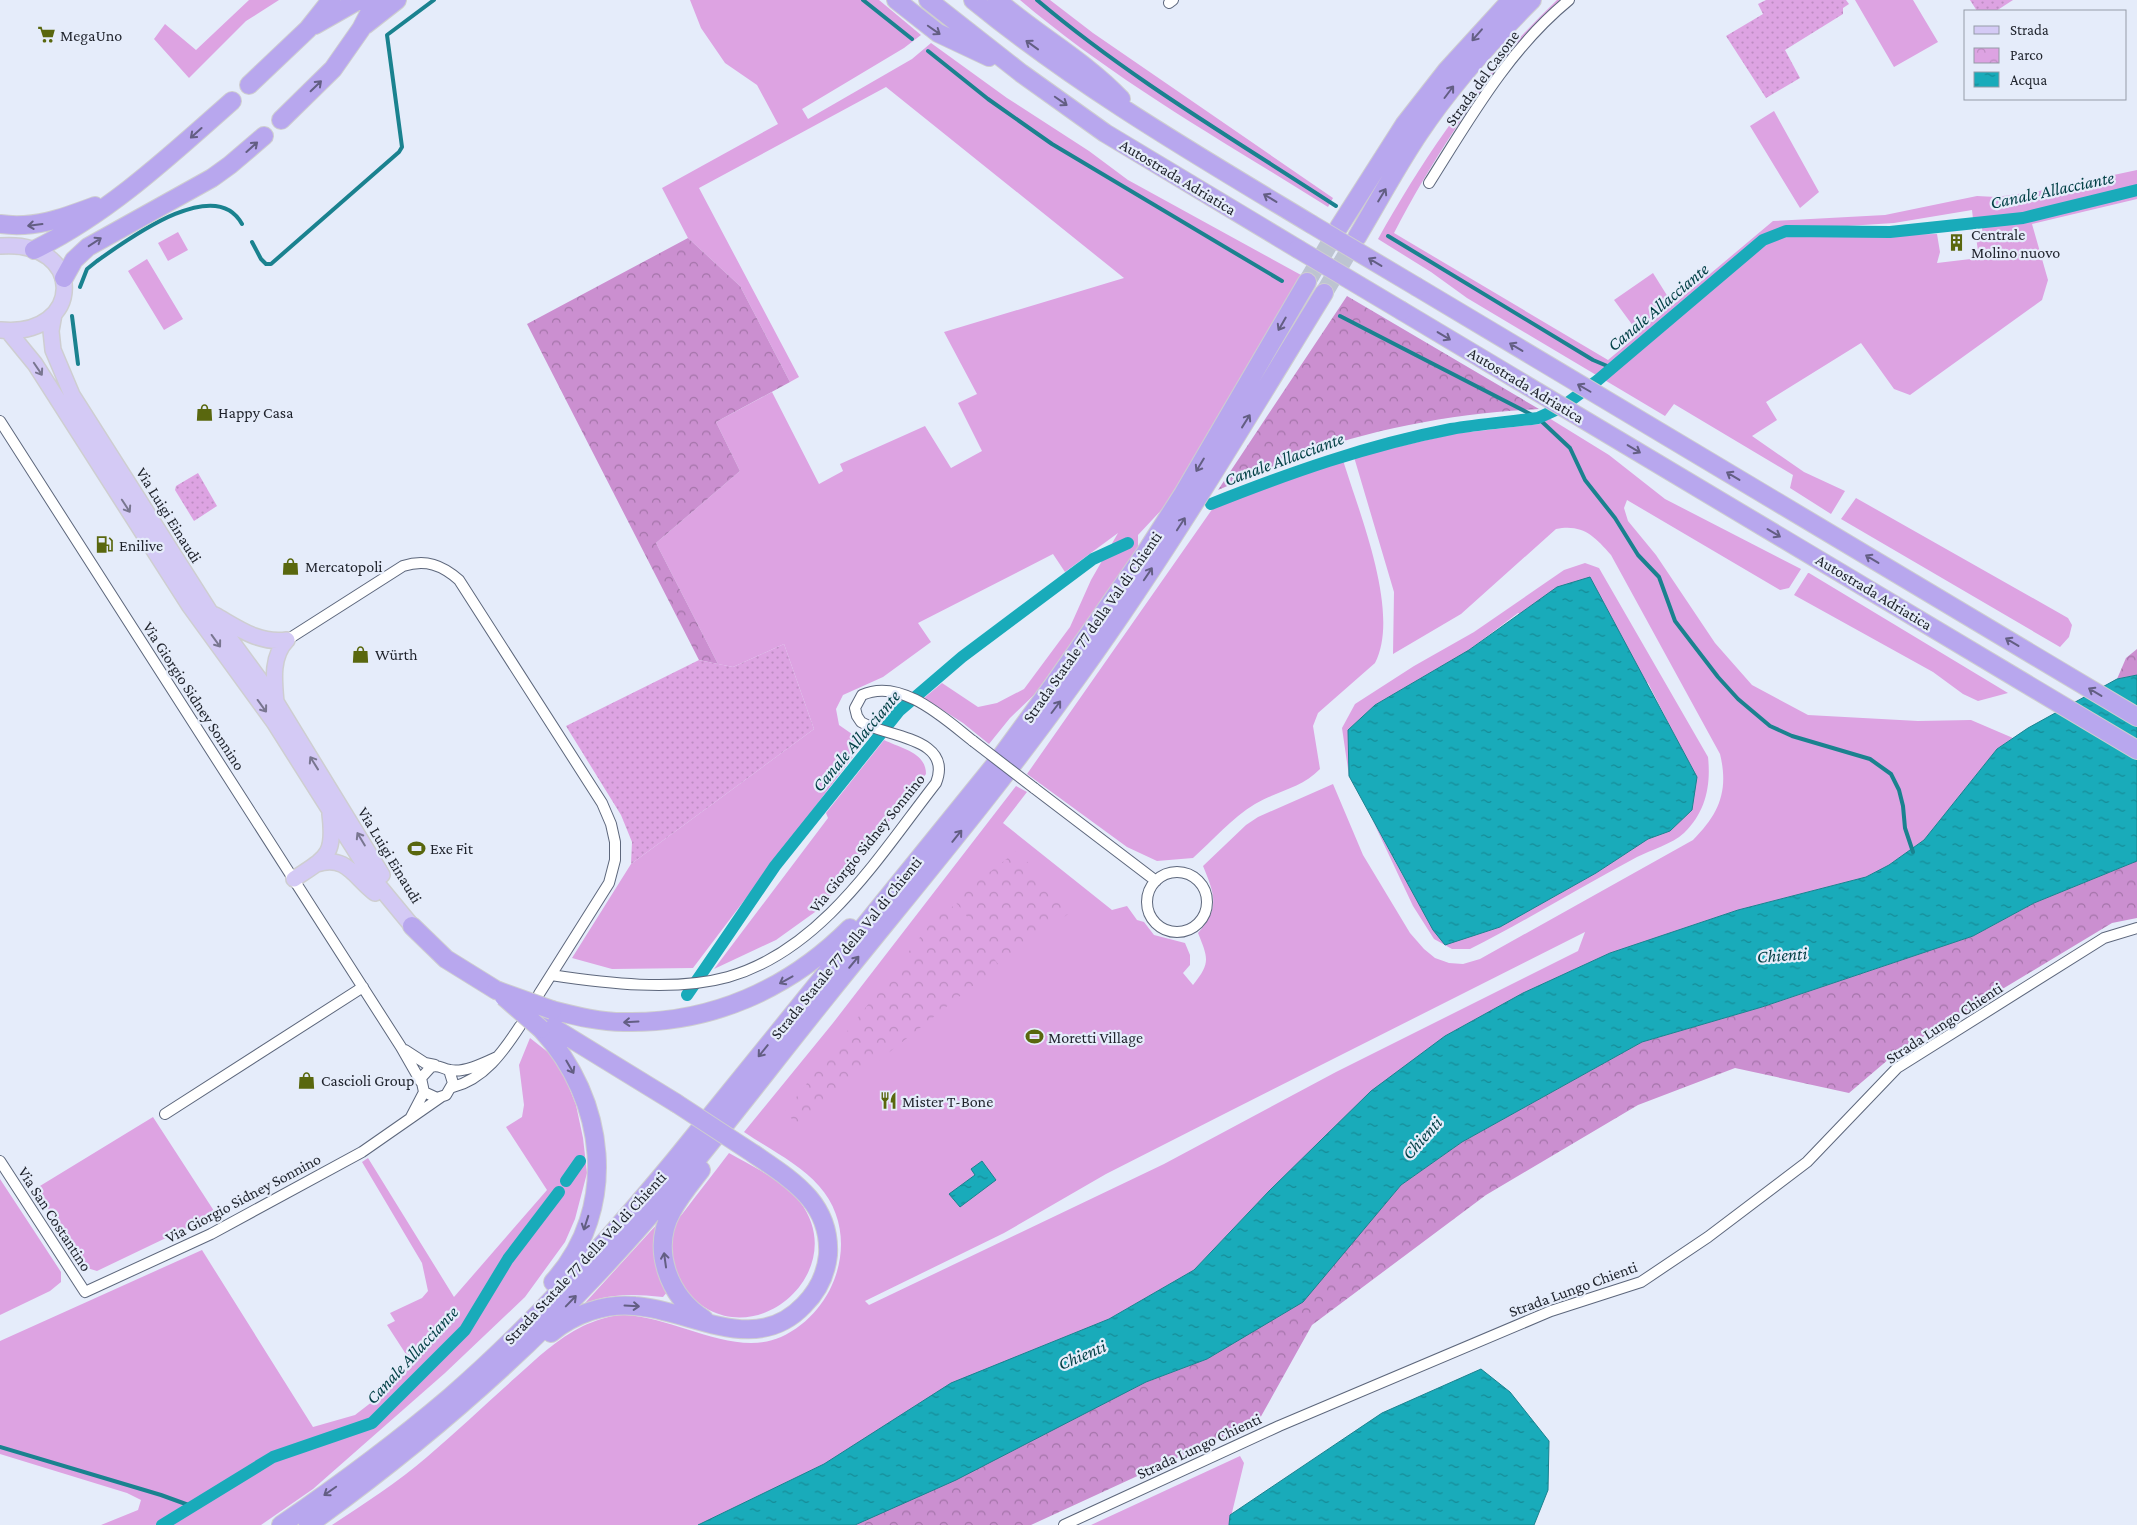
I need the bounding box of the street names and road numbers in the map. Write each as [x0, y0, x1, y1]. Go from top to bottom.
street label: Strada del Casone [1442, 27, 1522, 129]
street label: Autostrada Adriatica [1117, 136, 1239, 219]
street label: Autostrada Adriatica [1465, 344, 1587, 427]
street label: Via Luigi Einaudi [132, 464, 205, 566]
street label: Strada Statale 77 della Val di Chienti [1019, 528, 1165, 726]
street label: Autostrada Adriatica [1813, 551, 1935, 634]
street label: Via Giorgio Sidney Sonnino [139, 619, 248, 774]
street label: Via Giorgio Sidney Sonnino [806, 770, 929, 916]
street label: Via Luigi Einaudi [354, 804, 425, 907]
street label: Strada Statale 77 della Val di Chienti [767, 854, 925, 1042]
street label: Strada Lungo Chienti [1883, 979, 2006, 1068]
street label: Via Giorgio Sidney Sonnino [162, 1150, 324, 1247]
street label: Via San Costantino [15, 1164, 95, 1274]
street label: Strada Statale 77 della Val di Chienti [501, 1168, 669, 1348]
street label: Strada Lungo Chienti [1507, 1258, 1640, 1321]
street label: Strada Lungo Chienti [1134, 1410, 1264, 1483]

